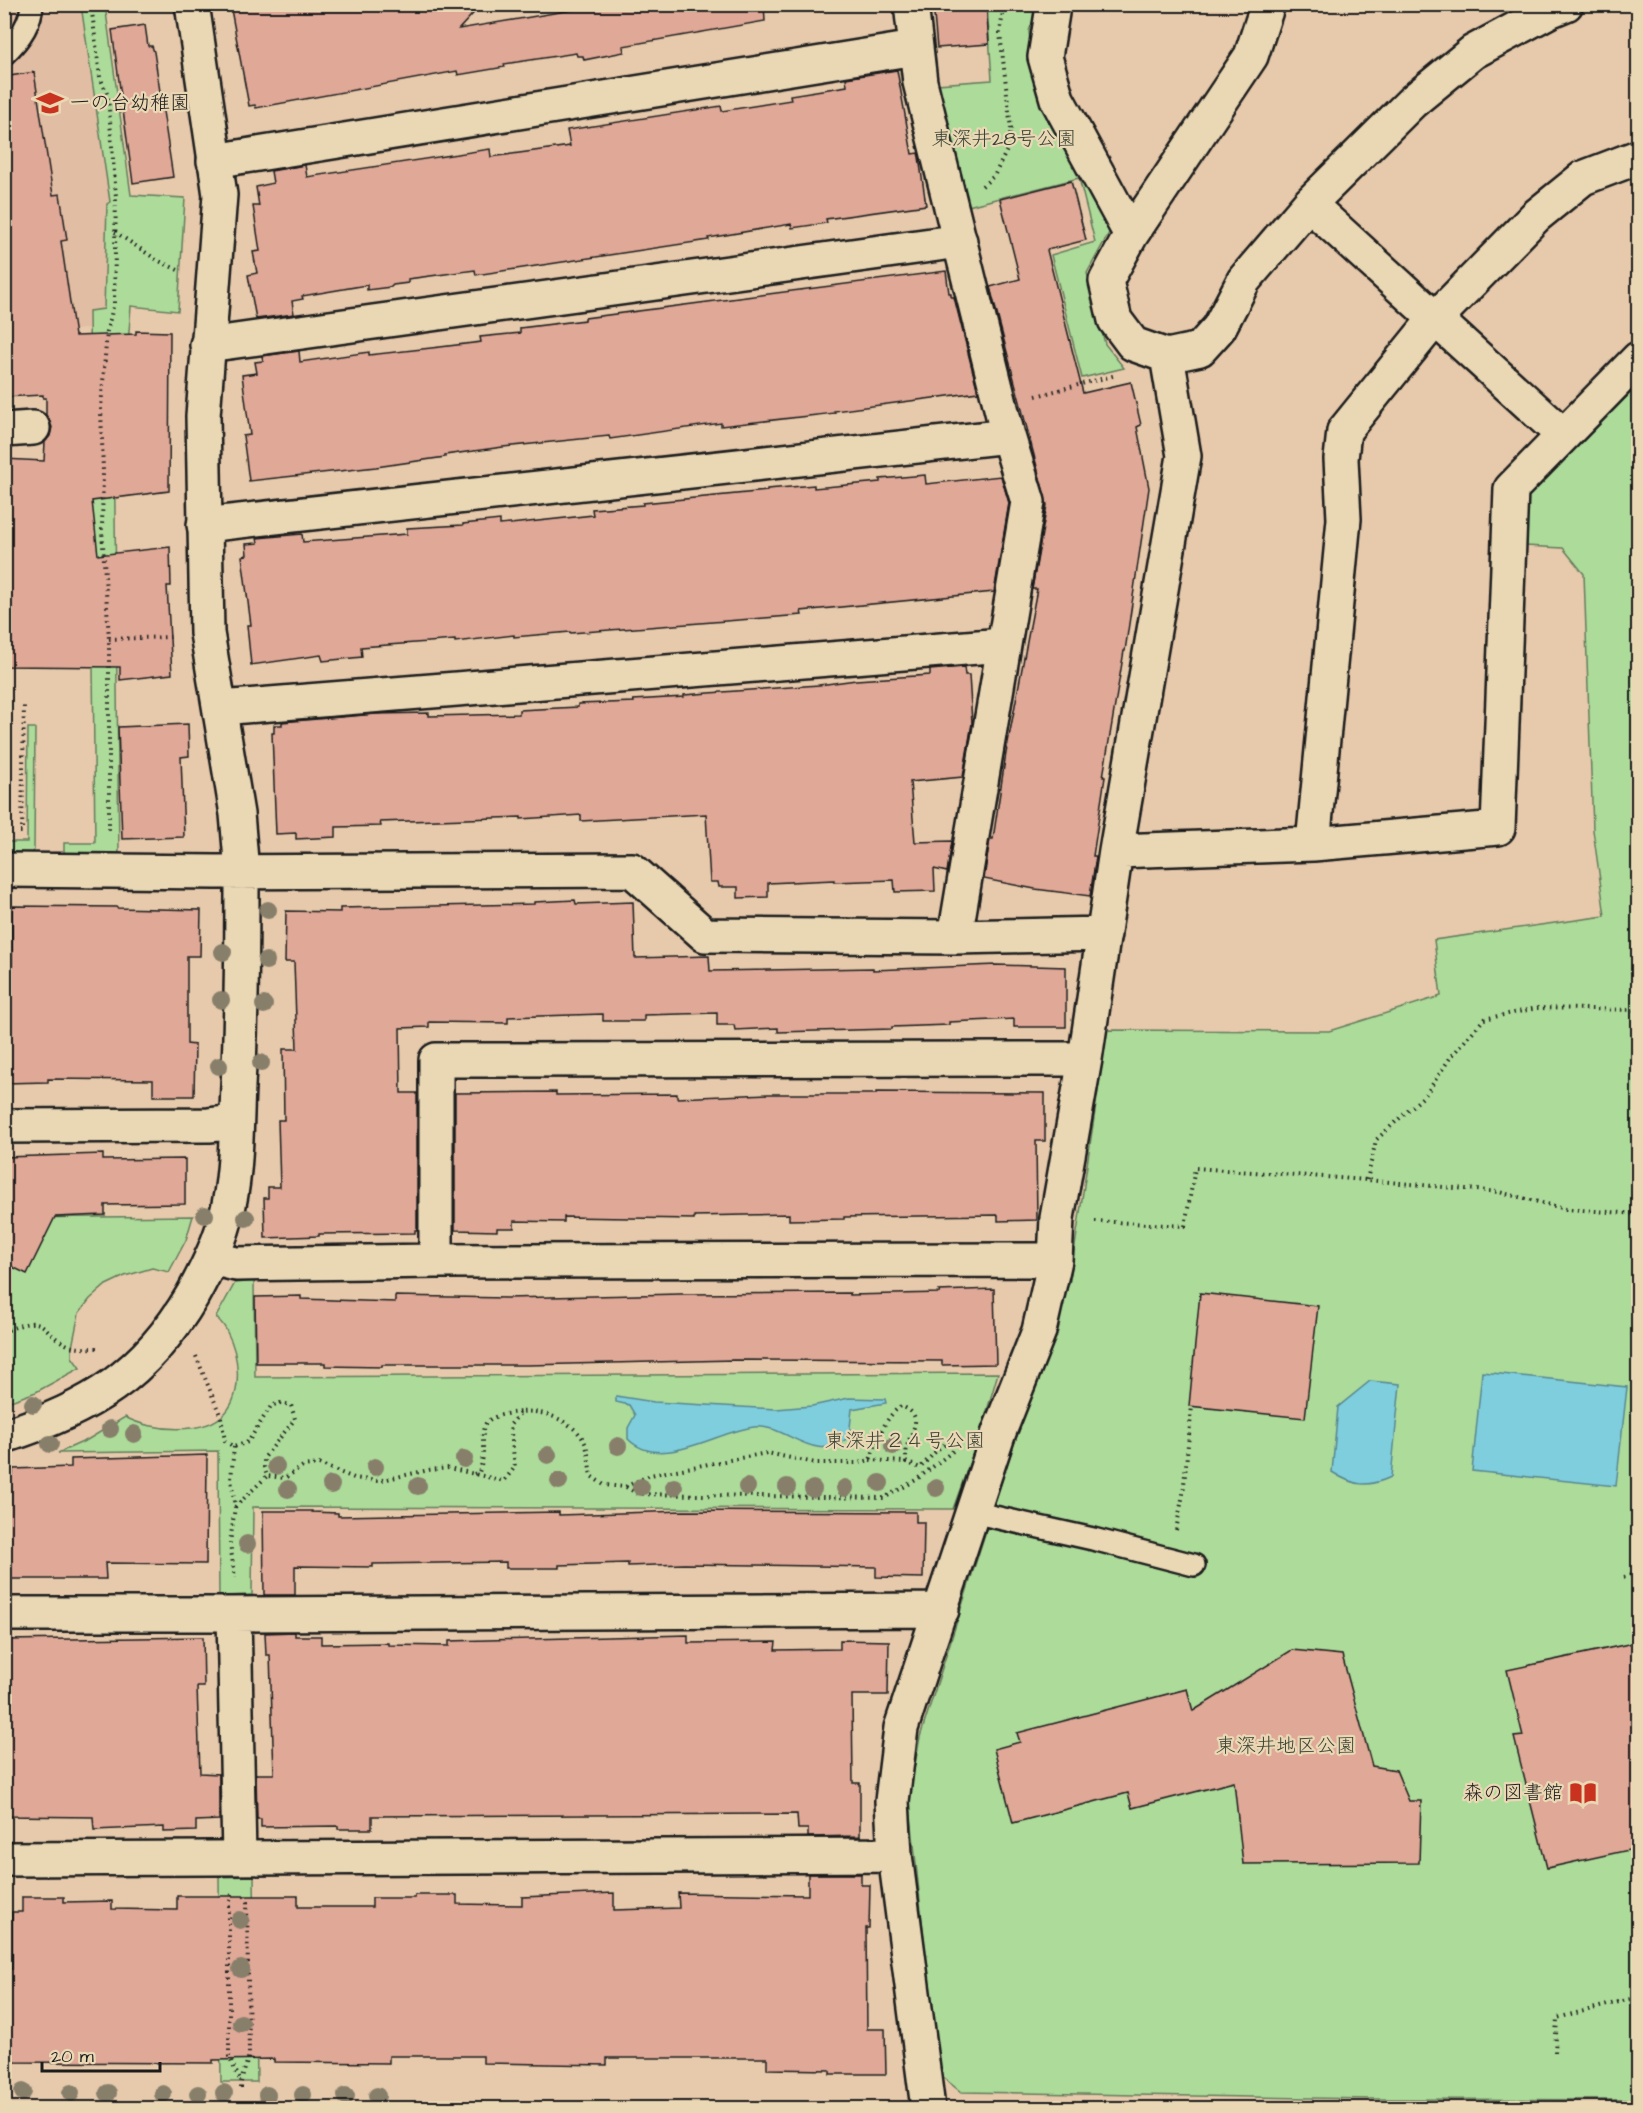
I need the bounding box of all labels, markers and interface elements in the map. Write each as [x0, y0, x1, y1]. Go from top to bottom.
school or university icon: 一の台幼稚園 [35, 88, 65, 118]
place label: 一の台幼稚園 [70, 89, 190, 117]
park label: 東深井28号公園 [932, 125, 1076, 153]
park label: 東深井２４号公園 [825, 1427, 985, 1455]
park label: 東深井地区公園 [1216, 1732, 1356, 1760]
library icon: 森の図書館 [1568, 1778, 1598, 1808]
place label: 森の図書館 [1463, 1779, 1563, 1807]
scale bar [42, 2035, 160, 2073]
text: 20 m [51, 2044, 94, 2069]

